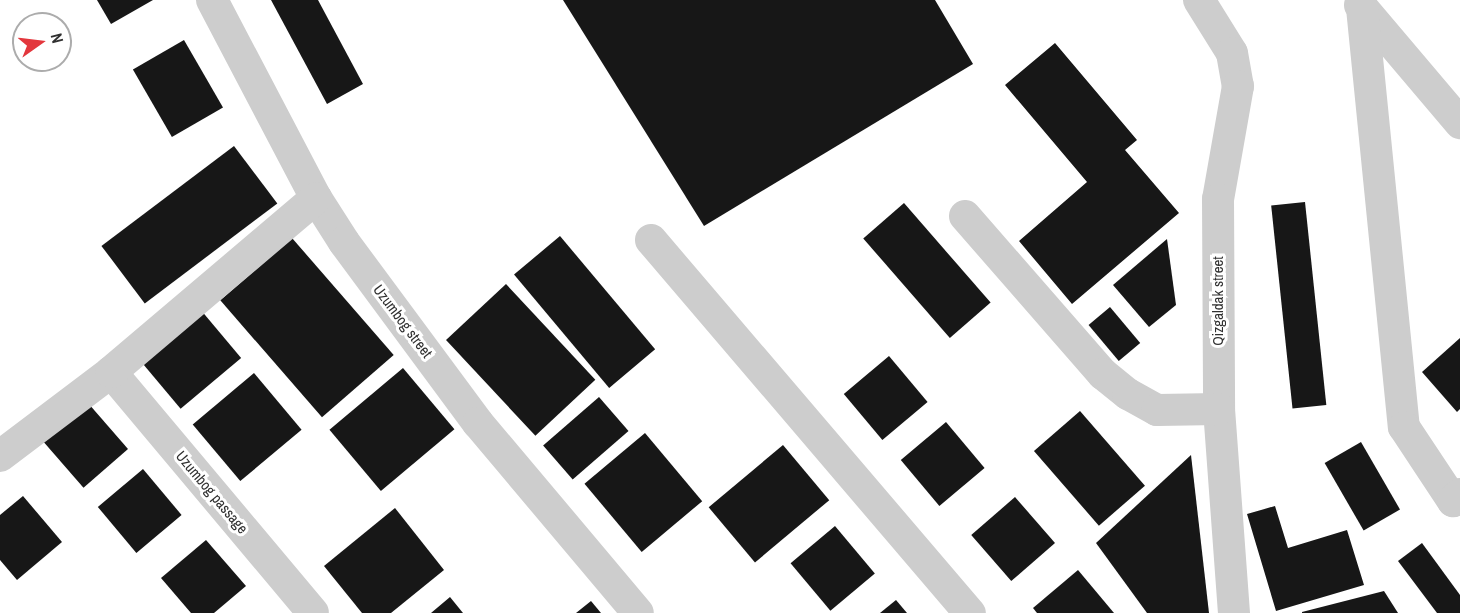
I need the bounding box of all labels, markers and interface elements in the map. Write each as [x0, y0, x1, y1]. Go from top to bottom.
north arrow [12, 12, 72, 72]
text: N [46, 31, 69, 45]
street label: Qizgaldak street [1209, 256, 1227, 346]
street label: Uzumbog street [370, 281, 436, 361]
street label: Uzumbog passage [172, 447, 252, 537]

